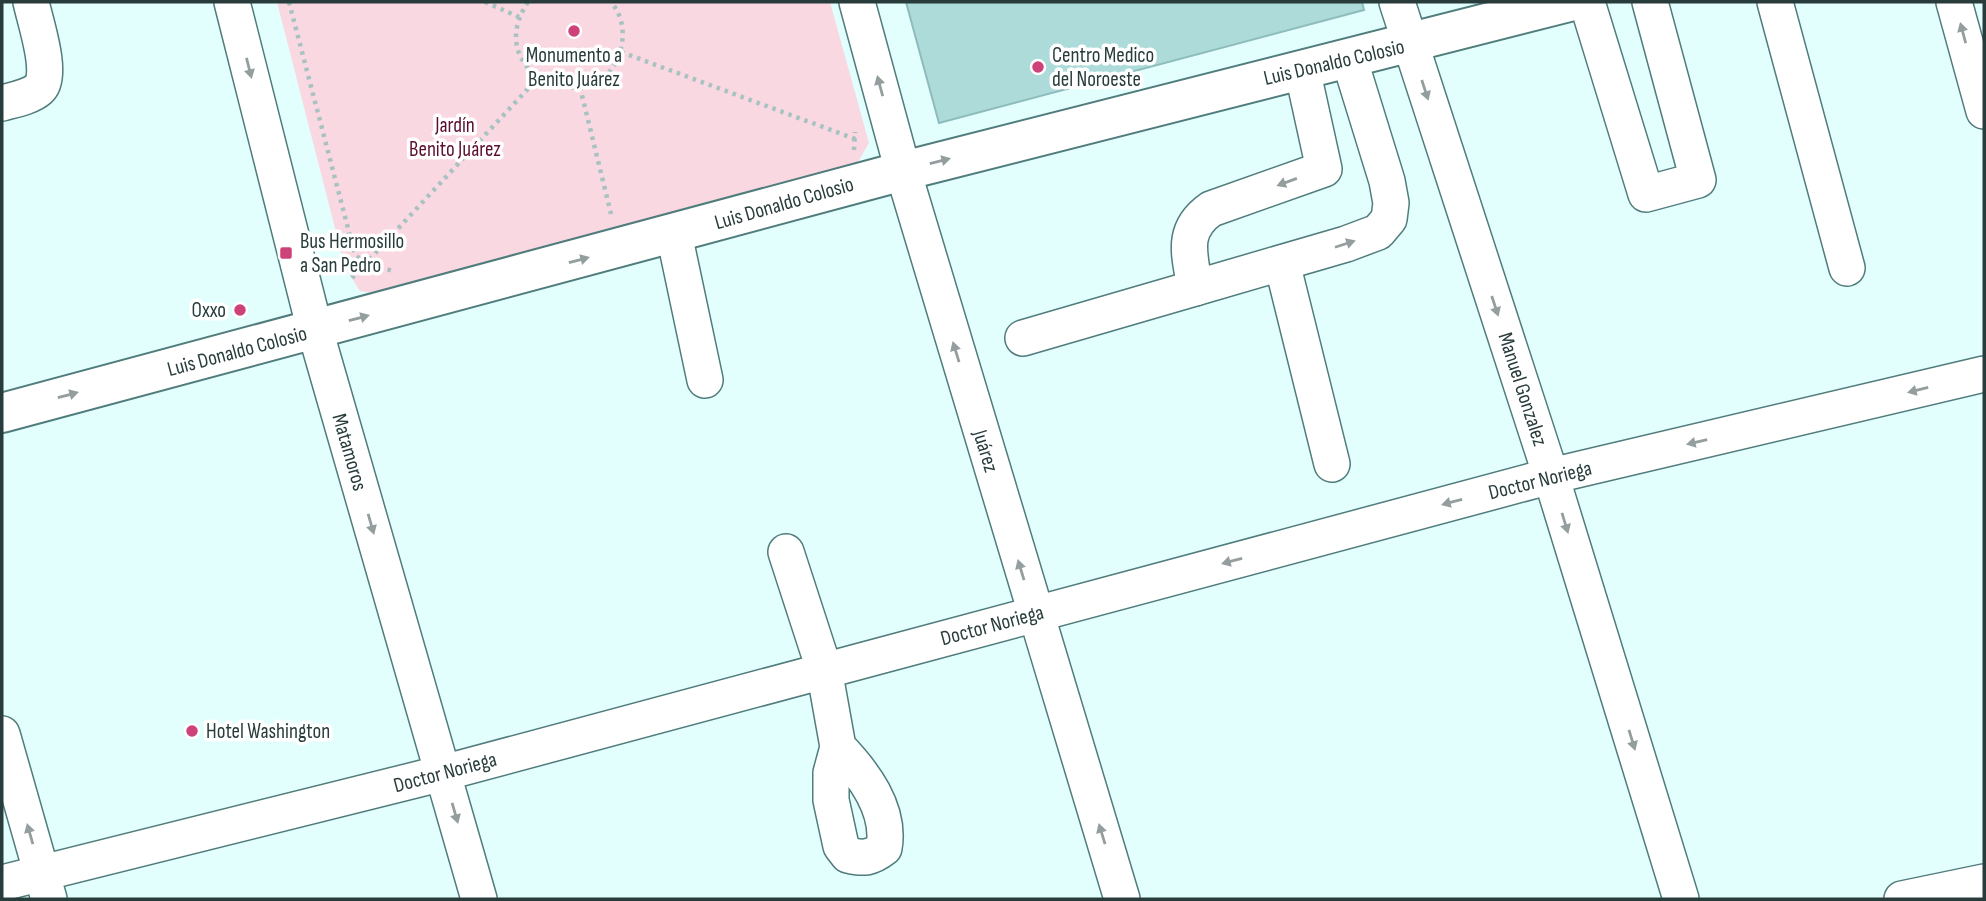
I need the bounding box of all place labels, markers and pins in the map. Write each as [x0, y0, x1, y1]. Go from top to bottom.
marker: Monumento a Benito Juárez [566, 23, 582, 39]
place label: Monumento a Benito Juárez [526, 43, 622, 92]
place label: Centro Medico del Noroeste [1052, 43, 1154, 92]
marker: Centro Medico del Noroeste [1030, 59, 1046, 75]
place label: Bus Hermosillo a San Pedro [300, 229, 404, 278]
marker: Bus Hermosillo a San Pedro [278, 245, 294, 261]
place label: Oxxo [192, 298, 226, 323]
marker: Oxxo [232, 302, 248, 318]
place label: Hotel Washington [206, 719, 330, 744]
marker: Hotel Washington [184, 723, 200, 739]

